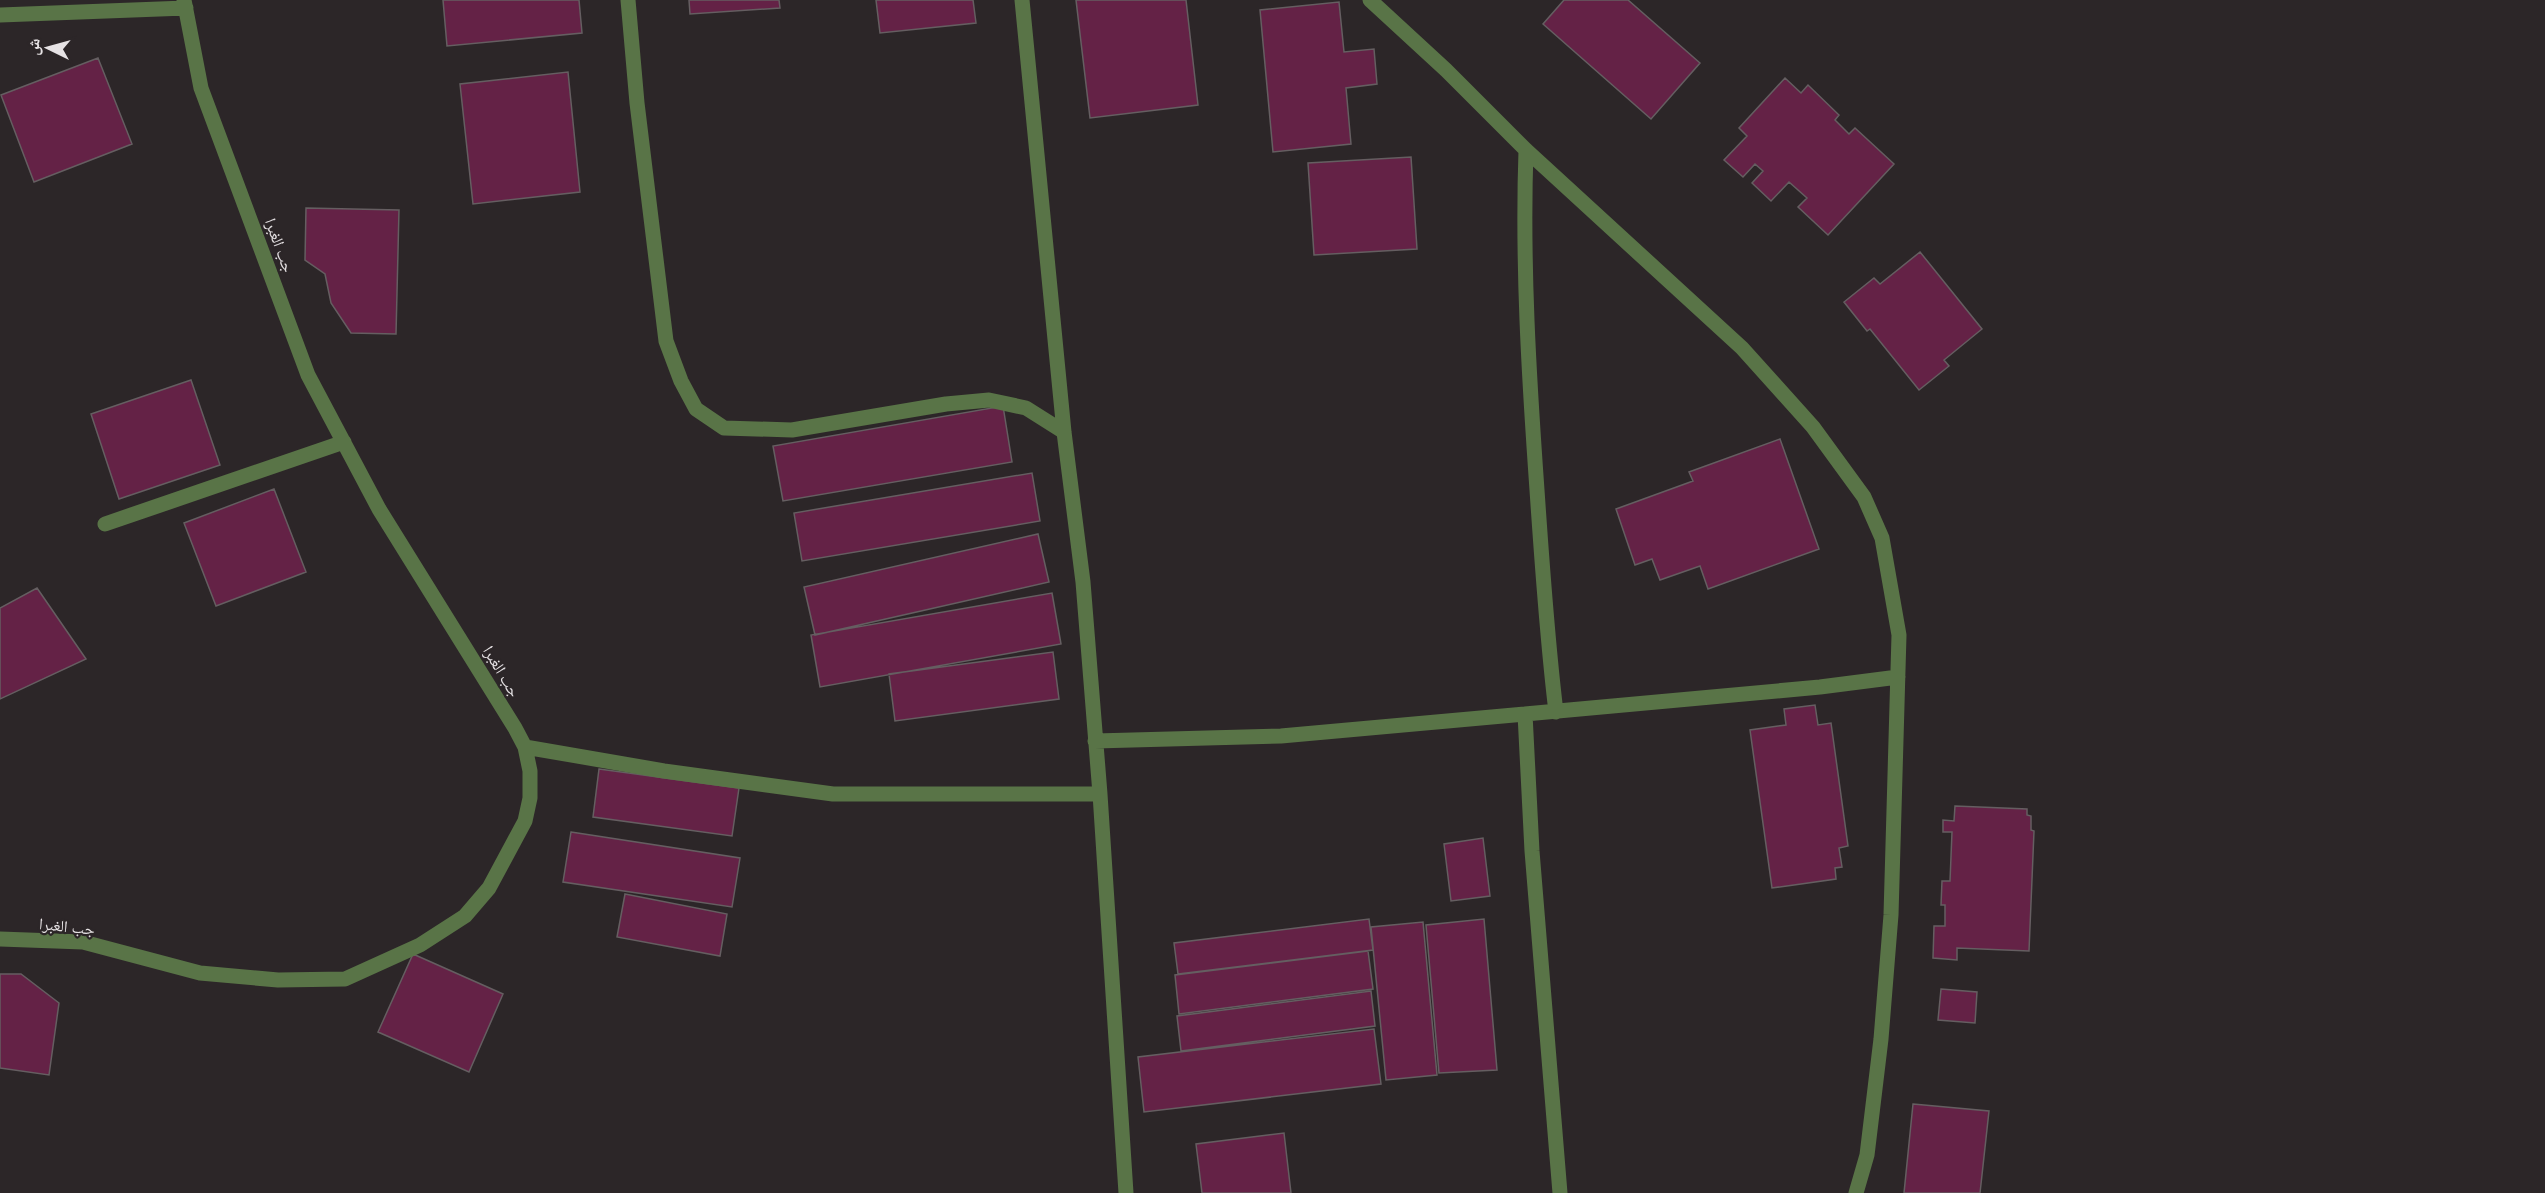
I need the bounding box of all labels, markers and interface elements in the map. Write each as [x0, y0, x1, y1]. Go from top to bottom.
north arrow [18, 18, 78, 78]
text: ش [23, 37, 45, 56]
street label: جب الغبرا [260, 216, 298, 275]
street label: جب الغبرا [478, 642, 524, 701]
street label: جب الغبرا [38, 914, 96, 940]

